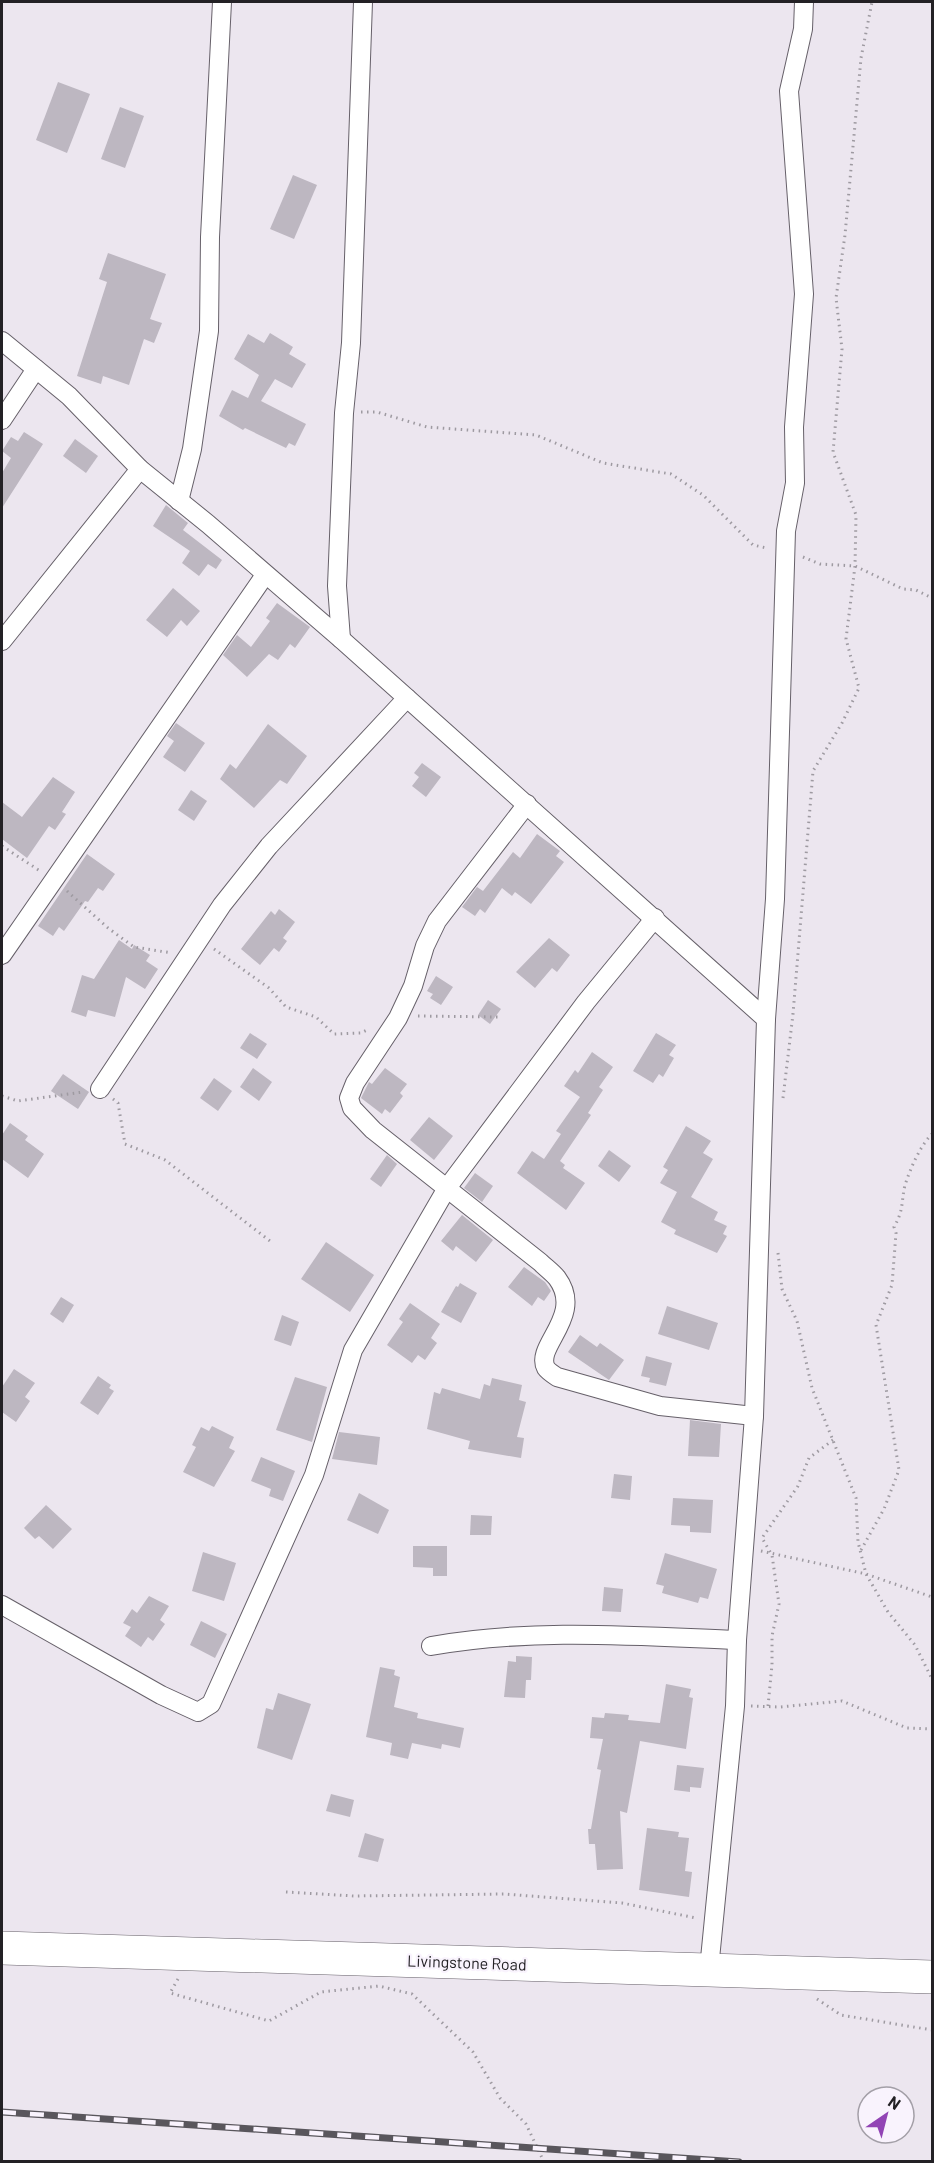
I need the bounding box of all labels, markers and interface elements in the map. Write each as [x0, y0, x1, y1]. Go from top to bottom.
street label: Livingstone Road [407, 1950, 527, 1974]
north arrow [856, 2085, 916, 2145]
text: N [885, 2091, 905, 2113]

